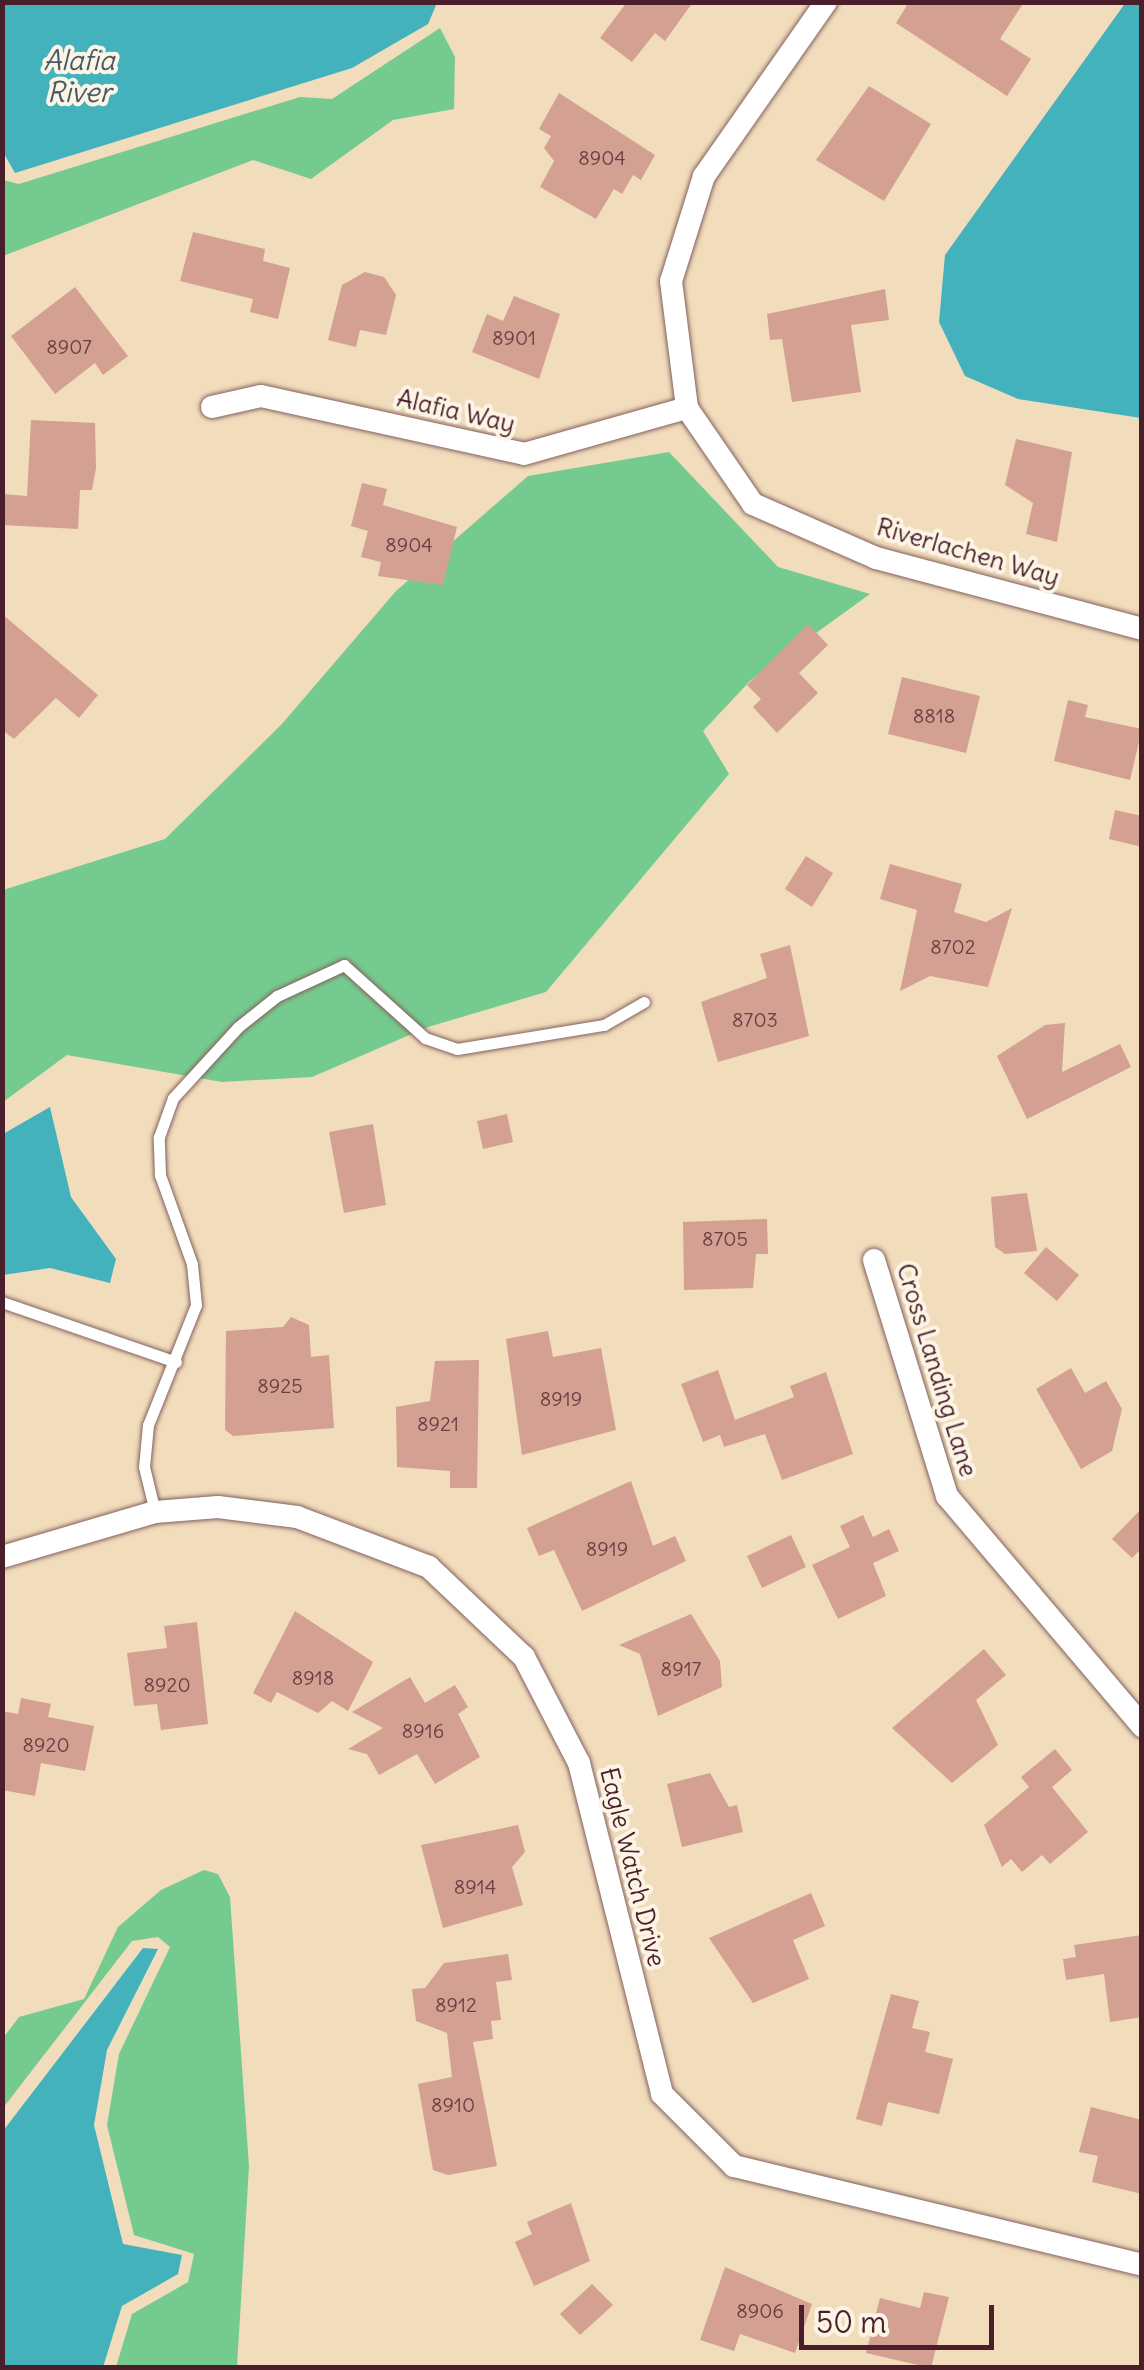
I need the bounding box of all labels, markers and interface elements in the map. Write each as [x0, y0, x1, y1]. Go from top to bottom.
water label: Alafia River [43, 43, 115, 109]
house number: 8904 [578, 145, 626, 169]
house number: 8901 [492, 325, 536, 349]
house number: 8907 [46, 334, 92, 358]
street label: Alafia Way [394, 383, 518, 439]
street label: Riverlachen Way [873, 512, 1063, 592]
house number: 8904 [385, 532, 433, 556]
house number: 8818 [913, 703, 955, 727]
house number: 8702 [930, 934, 976, 958]
house number: 8703 [732, 1007, 778, 1031]
house number: 8705 [702, 1226, 748, 1250]
street label: Cross Landing Lane [890, 1260, 984, 1480]
house number: 8925 [257, 1373, 303, 1397]
house number: 8919 [540, 1386, 582, 1410]
house number: 8921 [417, 1411, 459, 1435]
house number: 8919 [586, 1536, 628, 1560]
house number: 8917 [661, 1656, 701, 1680]
house number: 8918 [292, 1665, 334, 1689]
house number: 8920 [143, 1672, 191, 1696]
house number: 8916 [402, 1718, 444, 1742]
house number: 8920 [22, 1732, 70, 1756]
street label: Eagle Watch Drive [594, 1764, 672, 1970]
house number: 8914 [454, 1874, 496, 1898]
house number: 8912 [435, 1992, 477, 2016]
house number: 8910 [431, 2092, 475, 2116]
scale bar [804, 2285, 999, 2347]
house number: 8906 [736, 2298, 784, 2322]
text: 50 m [816, 2303, 886, 2341]

